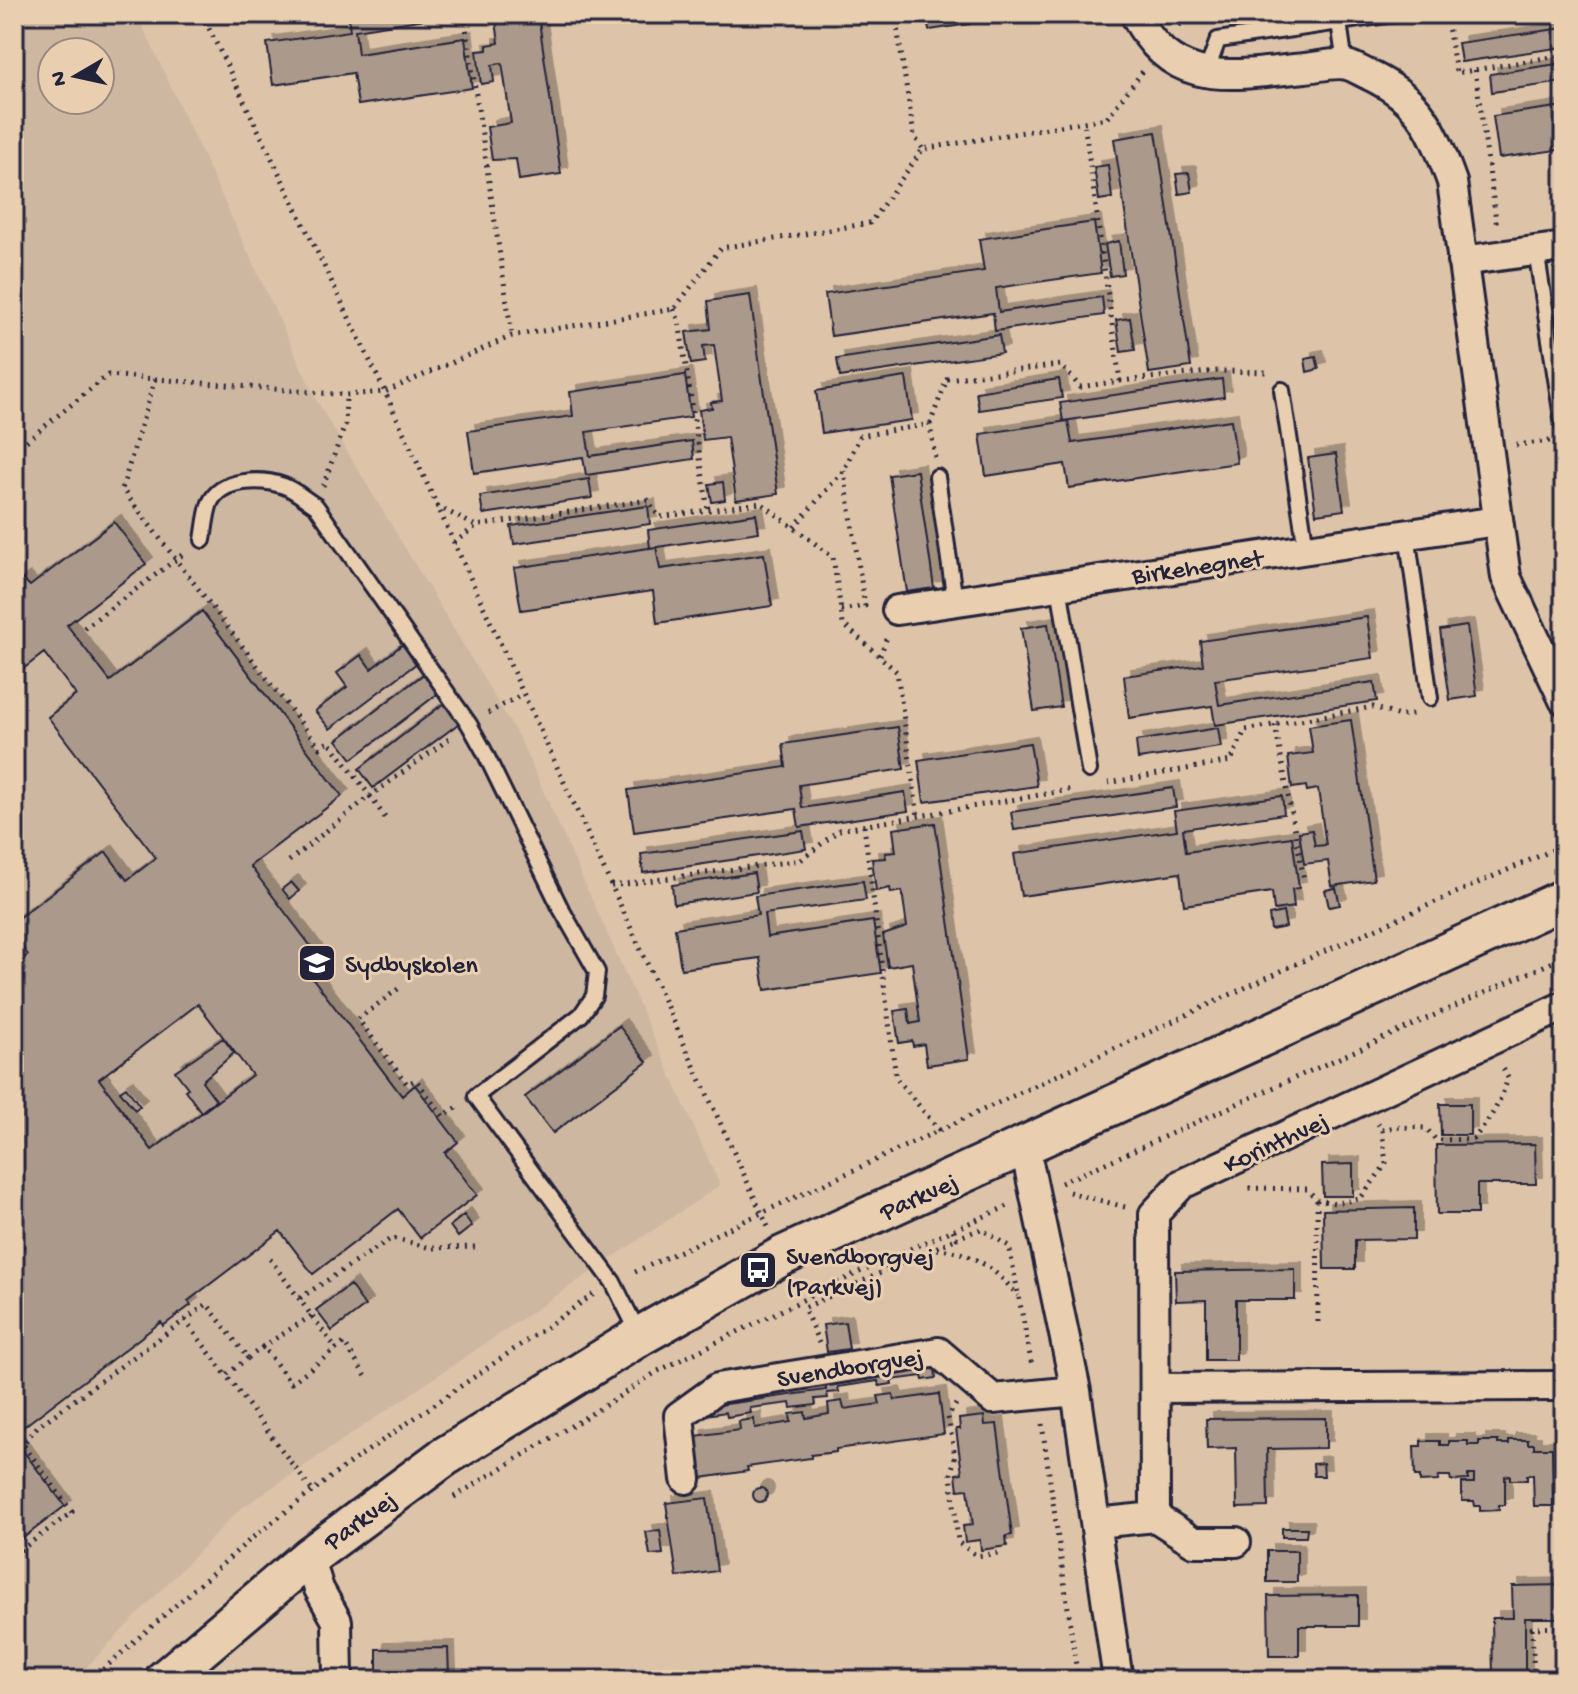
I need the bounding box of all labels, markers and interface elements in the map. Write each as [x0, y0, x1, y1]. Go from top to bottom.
north arrow [36, 36, 116, 116]
text: N [46, 69, 74, 88]
street label: Birkehegnet [1129, 545, 1267, 594]
school or university icon: Sydbyskolen [296, 942, 338, 984]
place label: Sydbyskolen [345, 952, 478, 983]
street label: Korinthvej [1220, 1107, 1334, 1183]
street label: Parkvej [875, 1168, 964, 1230]
place label: Svendborgvej (Parkvej) [786, 1244, 934, 1305]
bus stop icon: Svendborgvej (Parkvej) [737, 1249, 779, 1291]
street label: Svendborgvej [775, 1344, 926, 1397]
street label: Parkvej [319, 1486, 404, 1560]

